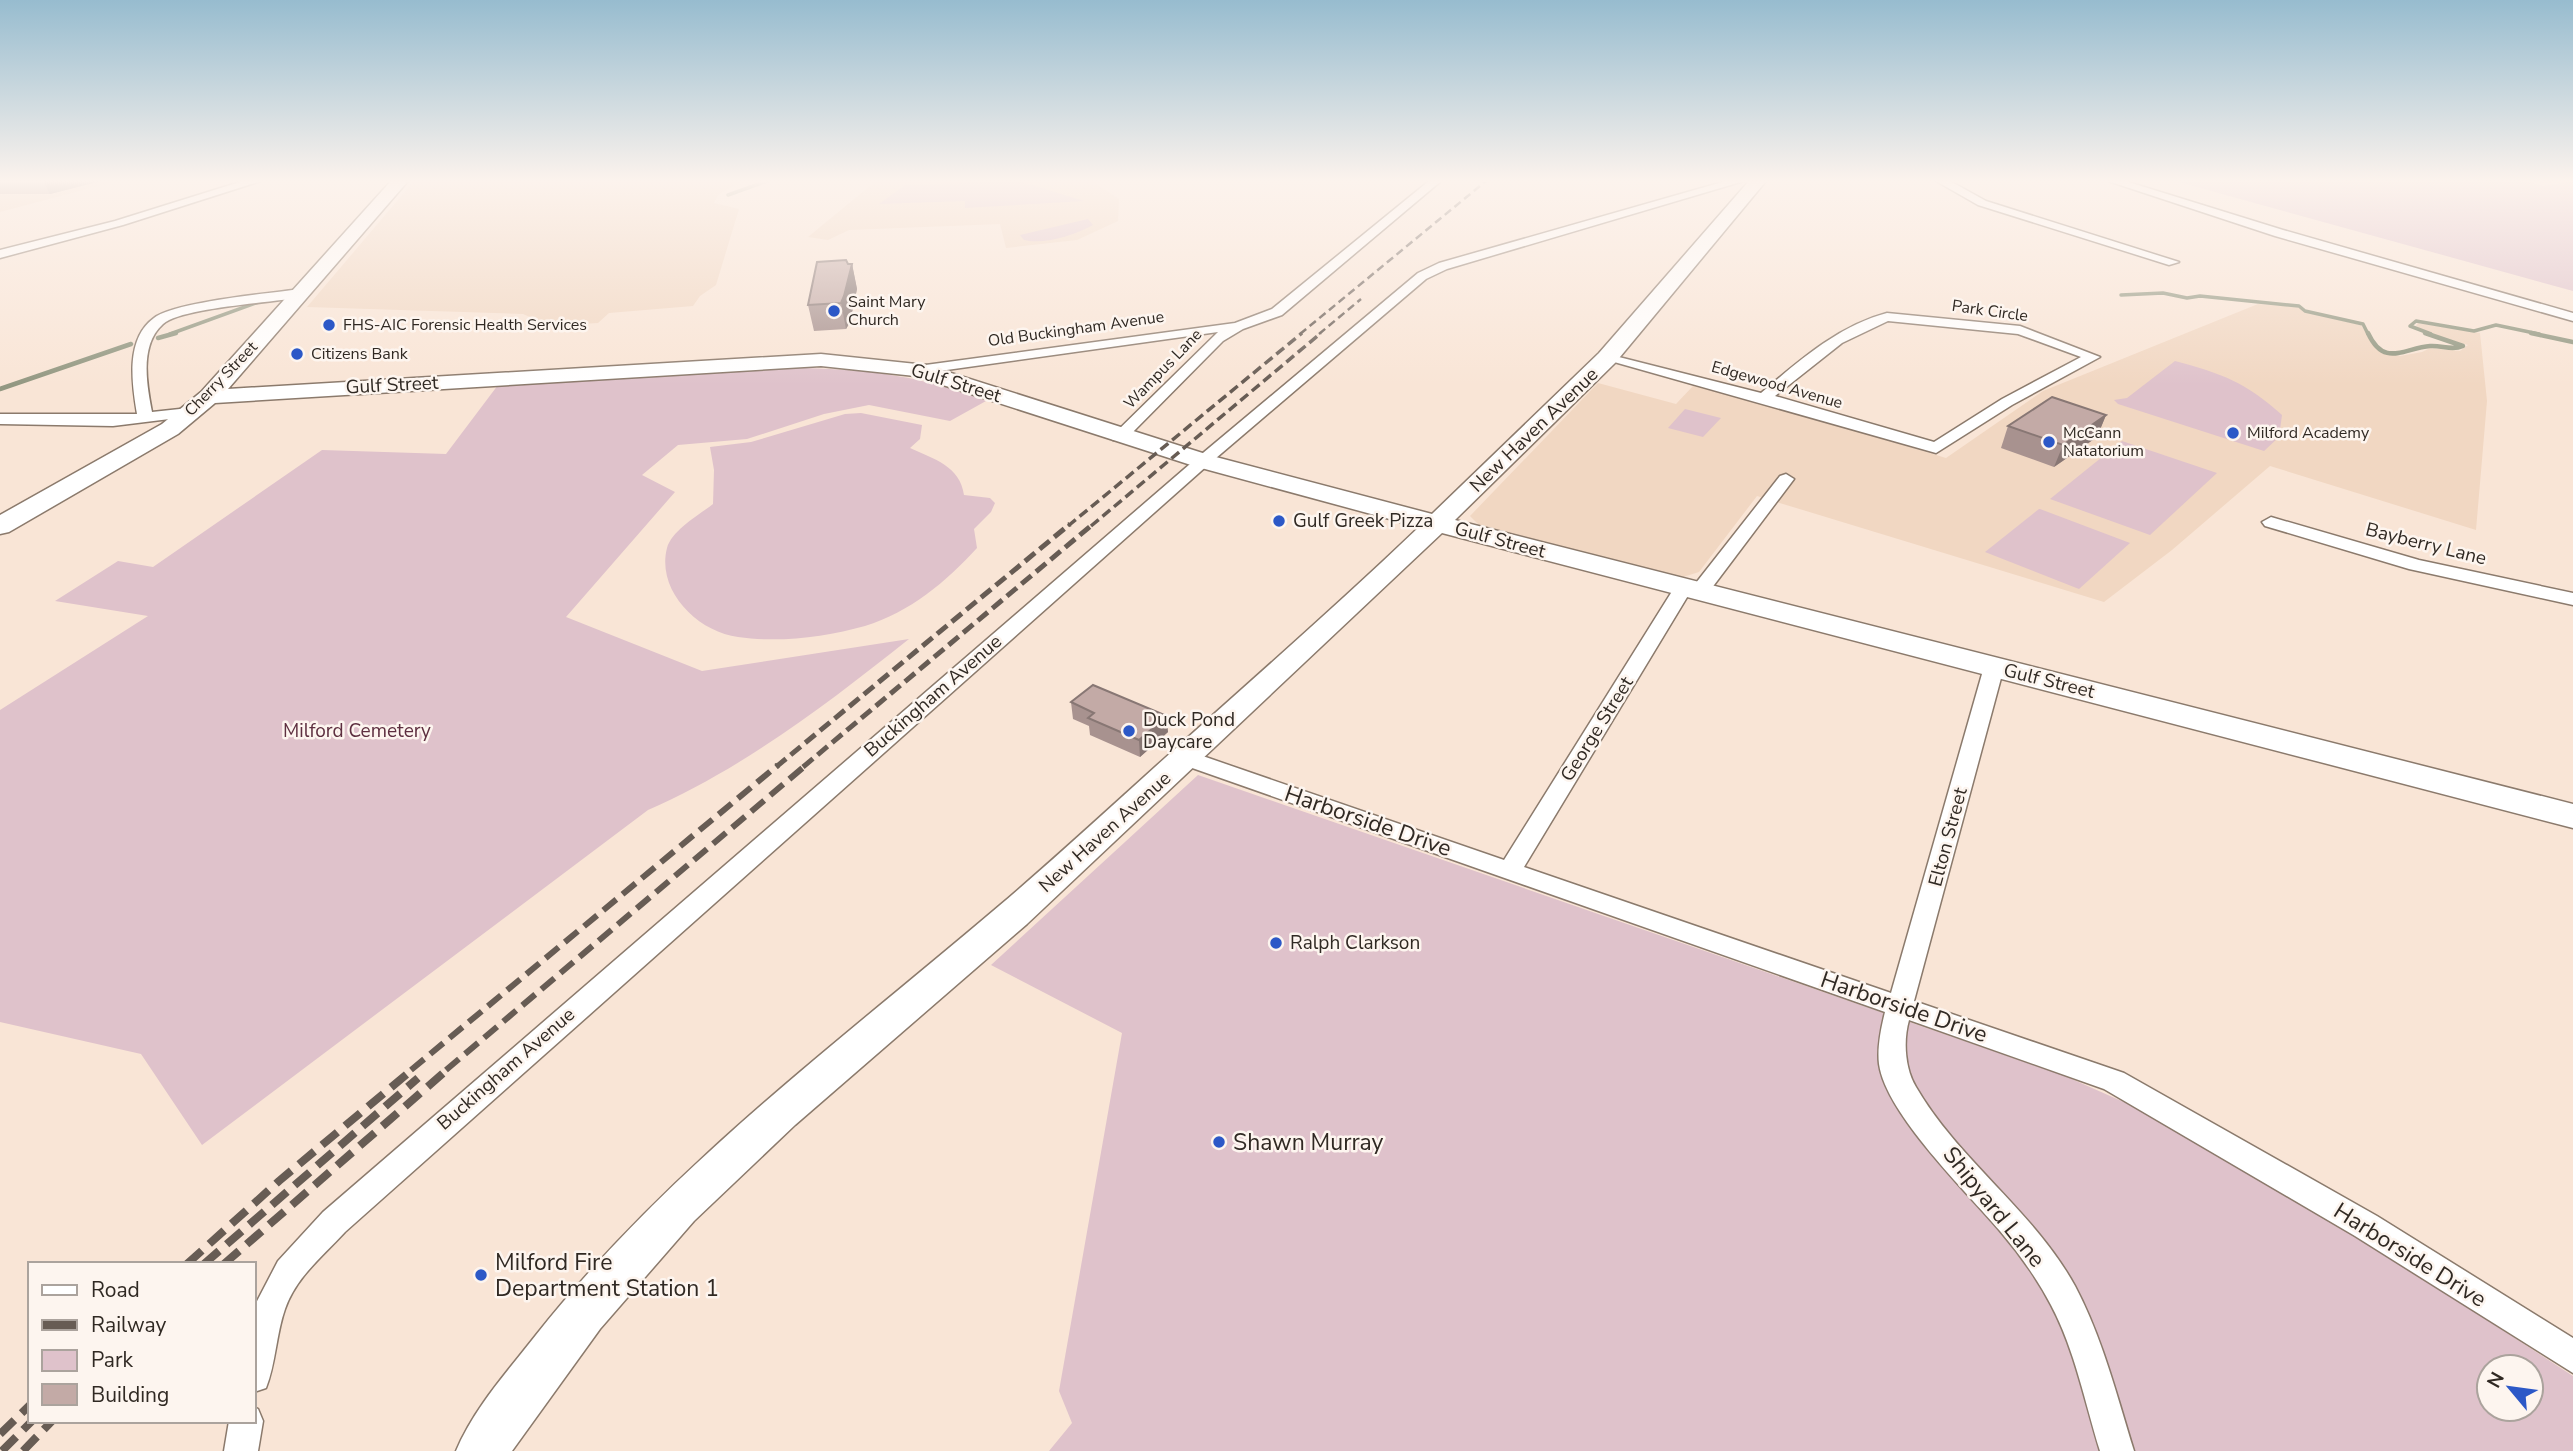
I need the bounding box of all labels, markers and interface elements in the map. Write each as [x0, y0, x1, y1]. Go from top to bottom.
place label: Saint Mary Church [848, 291, 926, 331]
street label: Park Circle [1950, 295, 2030, 327]
marker: Saint Mary Church [826, 303, 842, 319]
street label: Old Buckingham Avenue [987, 306, 1165, 352]
place label: FHS-AIC Forensic Health Services [343, 314, 587, 336]
marker: FHS-AIC Forensic Health Services [321, 317, 337, 333]
street label: Wampus Lane [1119, 324, 1207, 414]
street label: Cherry Street [180, 336, 263, 421]
place label: Citizens Bank [311, 343, 409, 365]
marker: Citizens Bank [289, 346, 305, 362]
street label: Edgewood Avenue [1709, 356, 1845, 414]
street label: Gulf Street [908, 357, 1005, 409]
street label: New Haven Avenue [1464, 362, 1604, 498]
street label: Gulf Street [345, 370, 439, 400]
place label: McCann Natatorium [2063, 422, 2144, 462]
place label: Milford Academy [2247, 422, 2370, 444]
marker: Milford Academy [2225, 425, 2241, 441]
marker: McCann Natatorium [2041, 434, 2057, 450]
place label: Gulf Greek Pizza [1293, 508, 1433, 534]
marker: Gulf Greek Pizza [1271, 513, 1287, 529]
street label: Gulf Street [1452, 515, 1549, 565]
street label: Bayberry Lane [2363, 516, 2489, 572]
street label: Buckingham Avenue [859, 629, 1007, 763]
street label: Gulf Street [2001, 657, 2098, 705]
street label: George Street [1554, 671, 1640, 786]
place label: Duck Pond Daycare [1143, 707, 1235, 755]
park label: Milford Cemetery [283, 718, 431, 744]
marker: Duck Pond Daycare [1121, 723, 1137, 739]
street label: New Haven Avenue [1033, 766, 1177, 898]
street label: Harborside Drive [1280, 778, 1456, 864]
street label: Elton Street [1922, 784, 1974, 889]
place label: Ralph Clarkson [1290, 930, 1420, 956]
marker: Ralph Clarkson [1268, 935, 1284, 951]
street label: Harborside Drive [1816, 964, 1992, 1050]
street label: Buckingham Avenue [432, 1002, 580, 1136]
place label: Shawn Murray [1233, 1127, 1384, 1158]
marker: Shawn Murray [1211, 1134, 1227, 1150]
street label: Shipyard Lane [1936, 1140, 2052, 1274]
street label: Harborside Drive [2328, 1196, 2492, 1314]
place label: Milford Fire Department Station 1 [495, 1247, 719, 1304]
legend [28, 1262, 256, 1423]
marker: Milford Fire Department Station 1 [473, 1267, 489, 1283]
text: Road [91, 1276, 140, 1304]
text: Railway [91, 1311, 166, 1339]
text: Park [91, 1346, 133, 1374]
north arrow [2475, 1353, 2545, 1423]
text: N [2481, 1368, 2511, 1393]
text: Building [91, 1381, 169, 1409]

